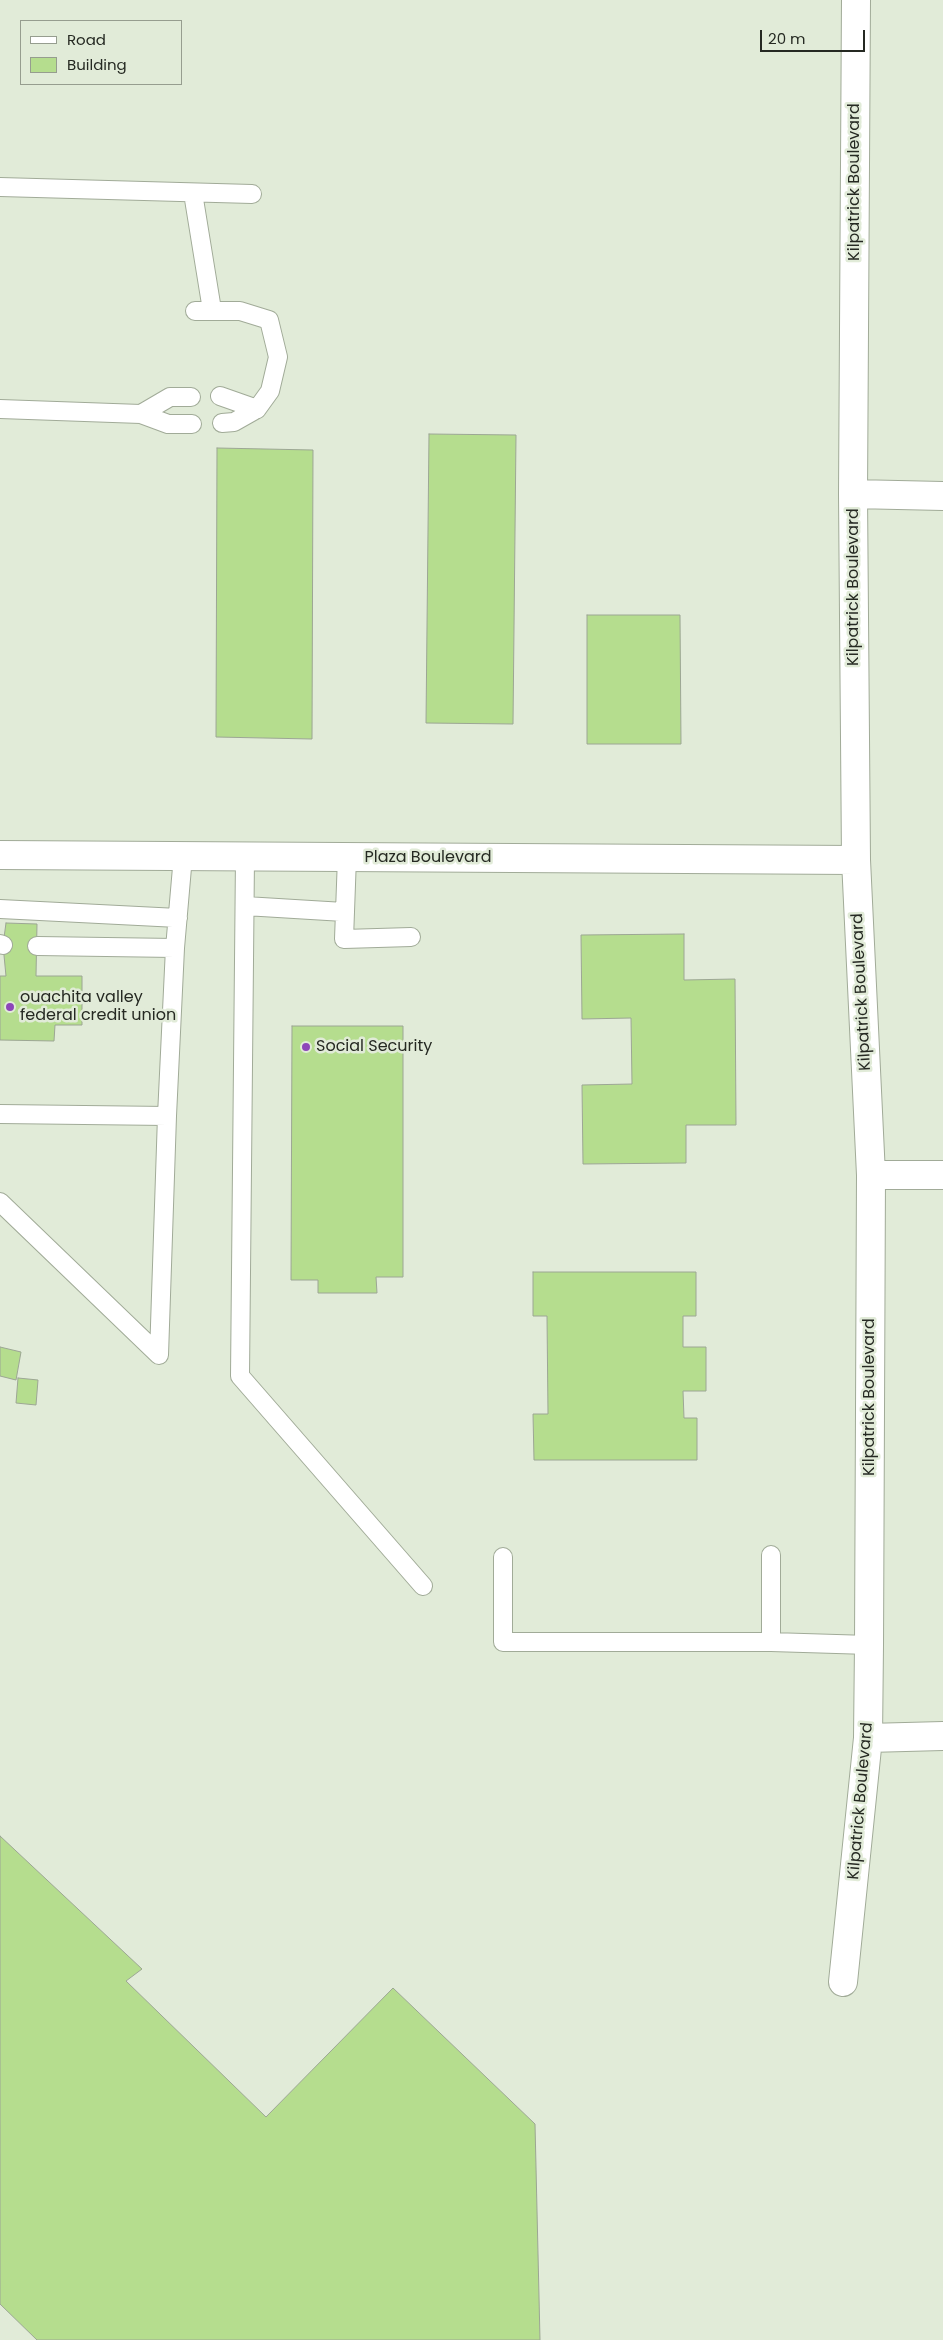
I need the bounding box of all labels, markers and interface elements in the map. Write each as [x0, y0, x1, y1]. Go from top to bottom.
legend [20, 20, 182, 85]
scale bar [763, 20, 868, 52]
text: 20 m [768, 28, 806, 49]
text: Road [67, 29, 106, 50]
text: Building [67, 54, 127, 75]
street label: Kilpatrick Boulevard [845, 103, 865, 261]
street label: Kilpatrick Boulevard [844, 508, 864, 666]
street label: Plaza Boulevard [364, 848, 492, 868]
street label: Kilpatrick Boulevard [848, 913, 876, 1071]
place label: ouachita valley federal credit union [20, 988, 176, 1026]
marker: ouachita valley federal credit union [4, 1001, 16, 1013]
place label: Social Security [316, 1037, 432, 1057]
marker: Social Security [300, 1041, 312, 1053]
street label: Kilpatrick Boulevard [860, 1318, 880, 1476]
street label: Kilpatrick Boulevard [845, 1722, 877, 1880]

